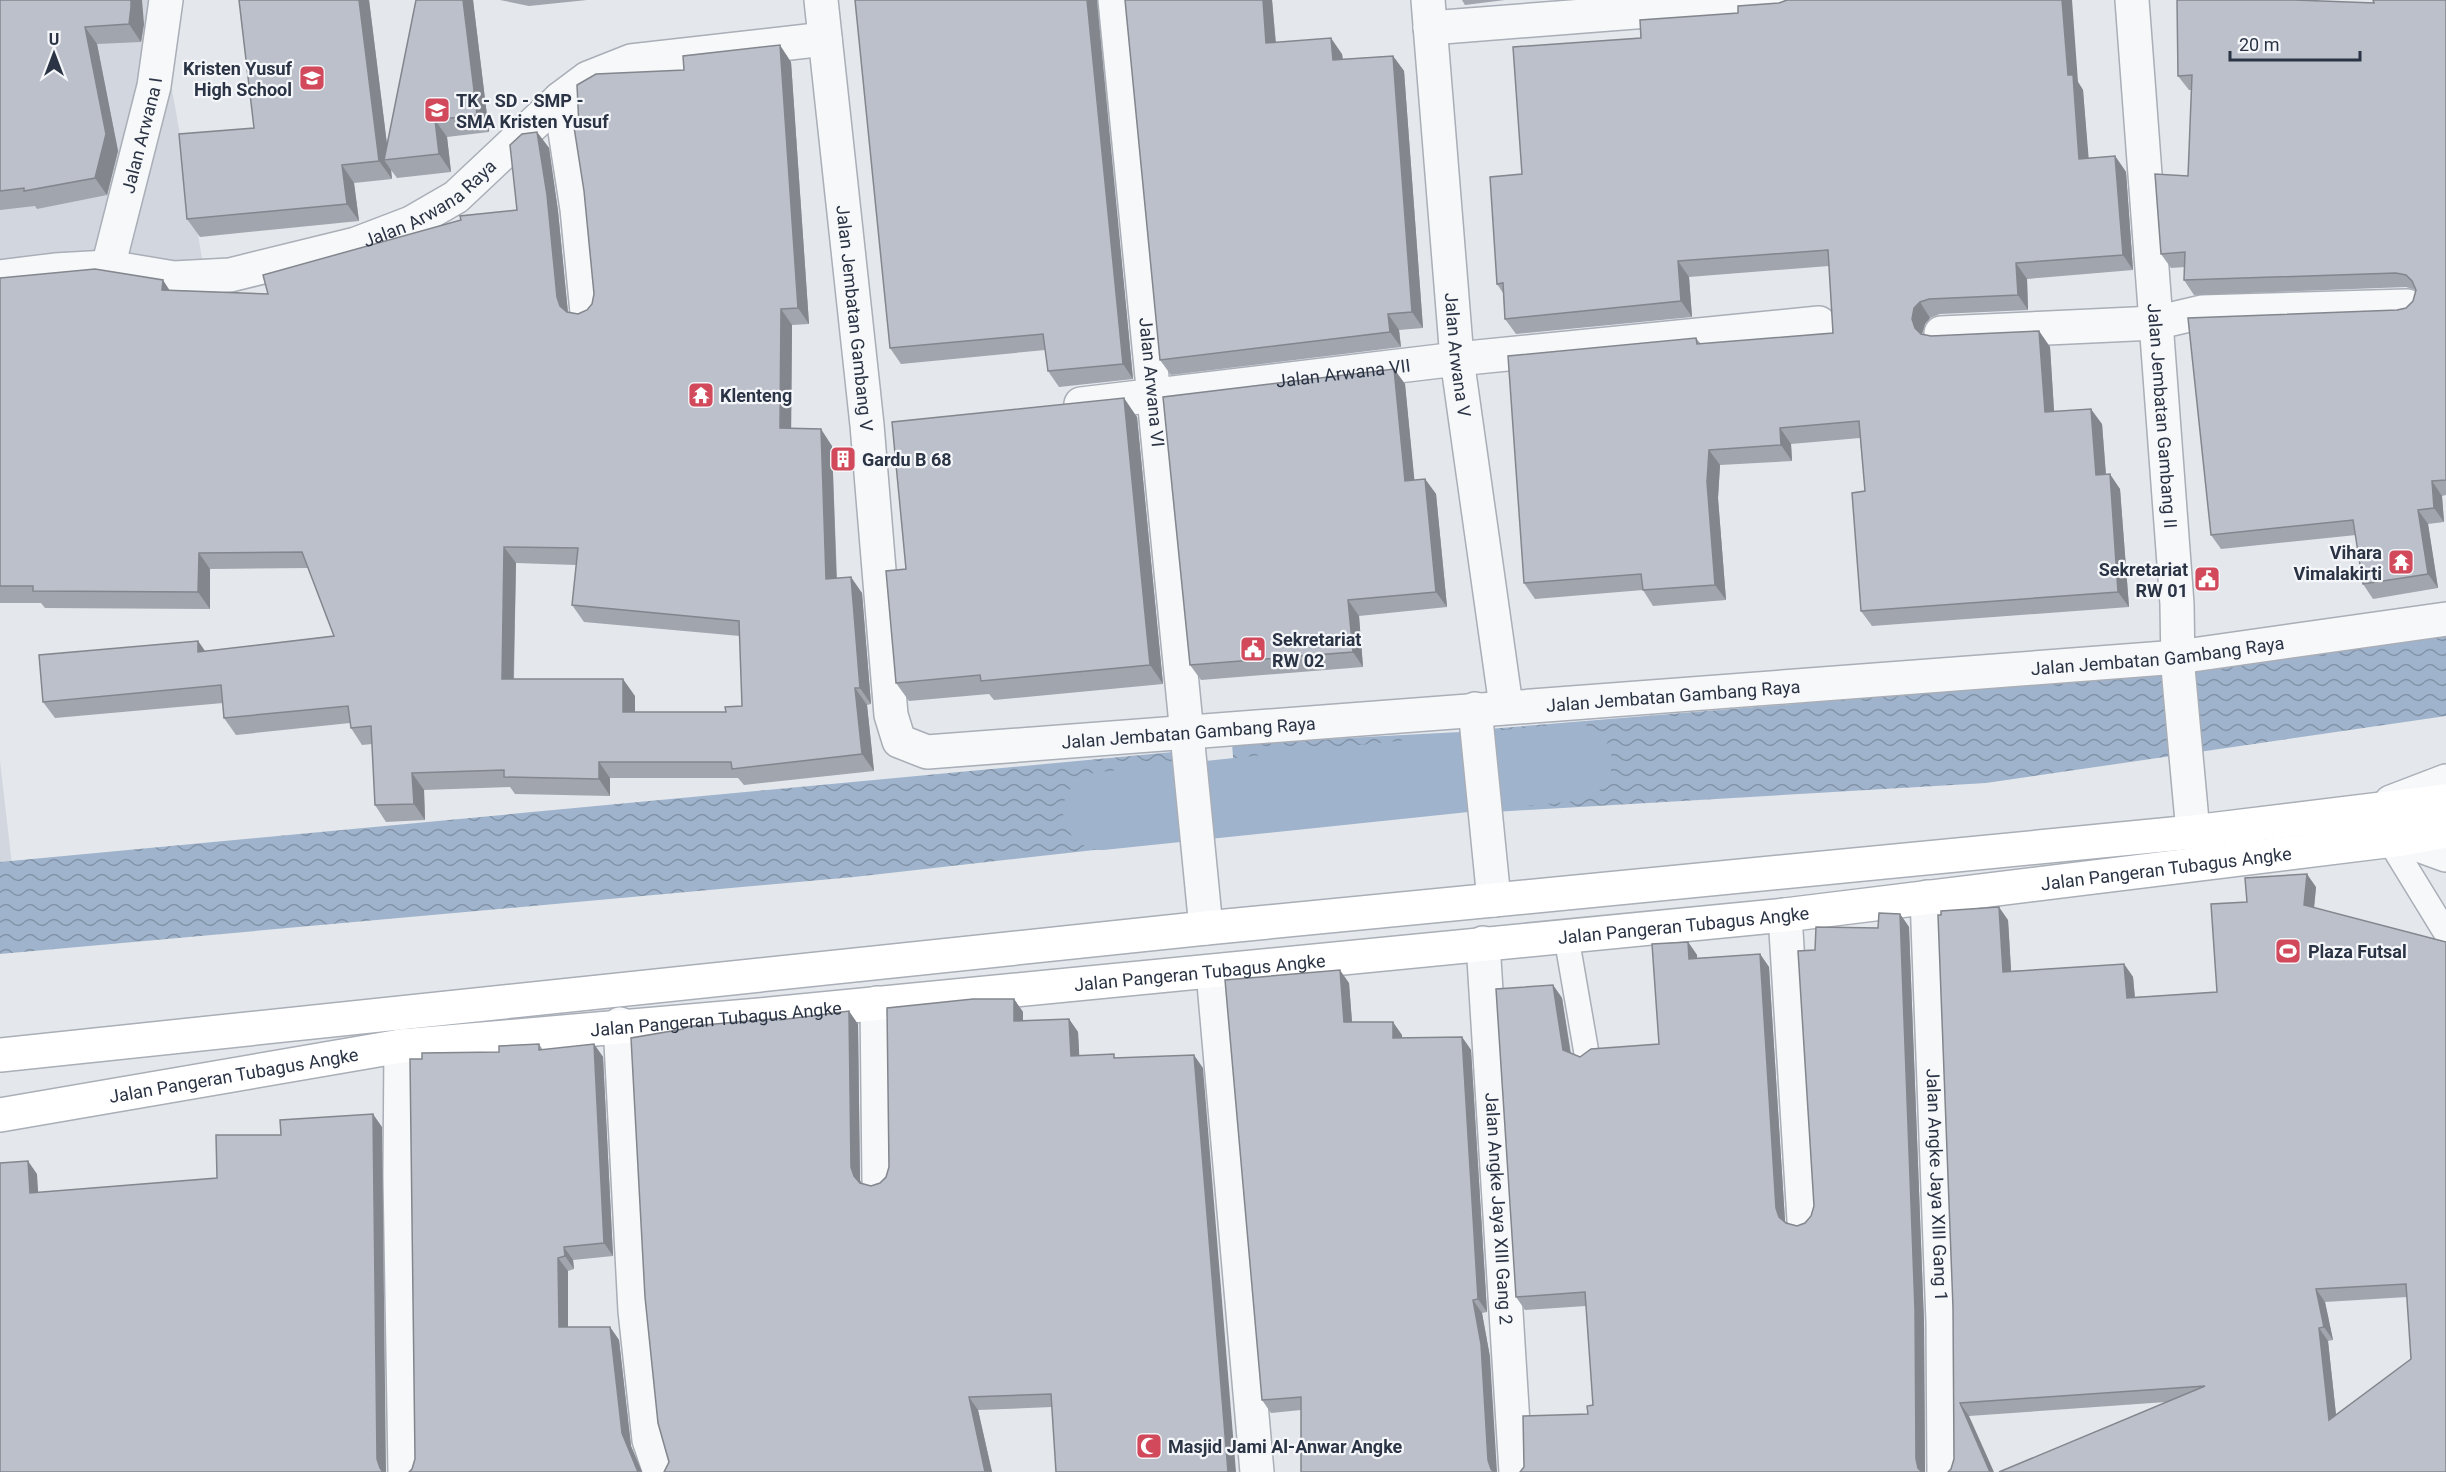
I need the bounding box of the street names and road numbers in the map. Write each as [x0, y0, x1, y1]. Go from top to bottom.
street label: Jalan Arwana I [117, 76, 166, 195]
street label: Jalan Arwana Raya [360, 155, 500, 251]
street label: Jalan Jembatan Gambang V [833, 204, 878, 433]
street label: Jalan Arwana V [1441, 292, 1476, 419]
street label: Jalan Jembatan Gambang II [2144, 303, 2182, 529]
street label: Jalan Arwana VI [1136, 316, 1169, 448]
street label: Jalan Arwana VII [1275, 354, 1411, 391]
street label: Jalan Jembatan Gambang Raya [2030, 632, 2285, 679]
street label: Jalan Jembatan Gambang Raya [1545, 675, 1801, 715]
street label: Jalan Jembatan Gambang Raya [1061, 712, 1316, 752]
street label: Jalan Pangeran Tubagus Angke [2039, 842, 2293, 894]
street label: Jalan Pangeran Tubagus Angke [1557, 902, 1810, 948]
street label: Jalan Pangeran Tubagus Angke [1073, 949, 1326, 995]
street label: Jalan Pangeran Tubagus Angke [589, 997, 843, 1040]
street label: Jalan Pangeran Tubagus Angke [107, 1043, 360, 1107]
street label: Jalan Angke Jaya XIII Gang 1 [1923, 1068, 1953, 1301]
street label: Jalan Angke Jaya XIII Gang 2 [1482, 1092, 1517, 1325]

